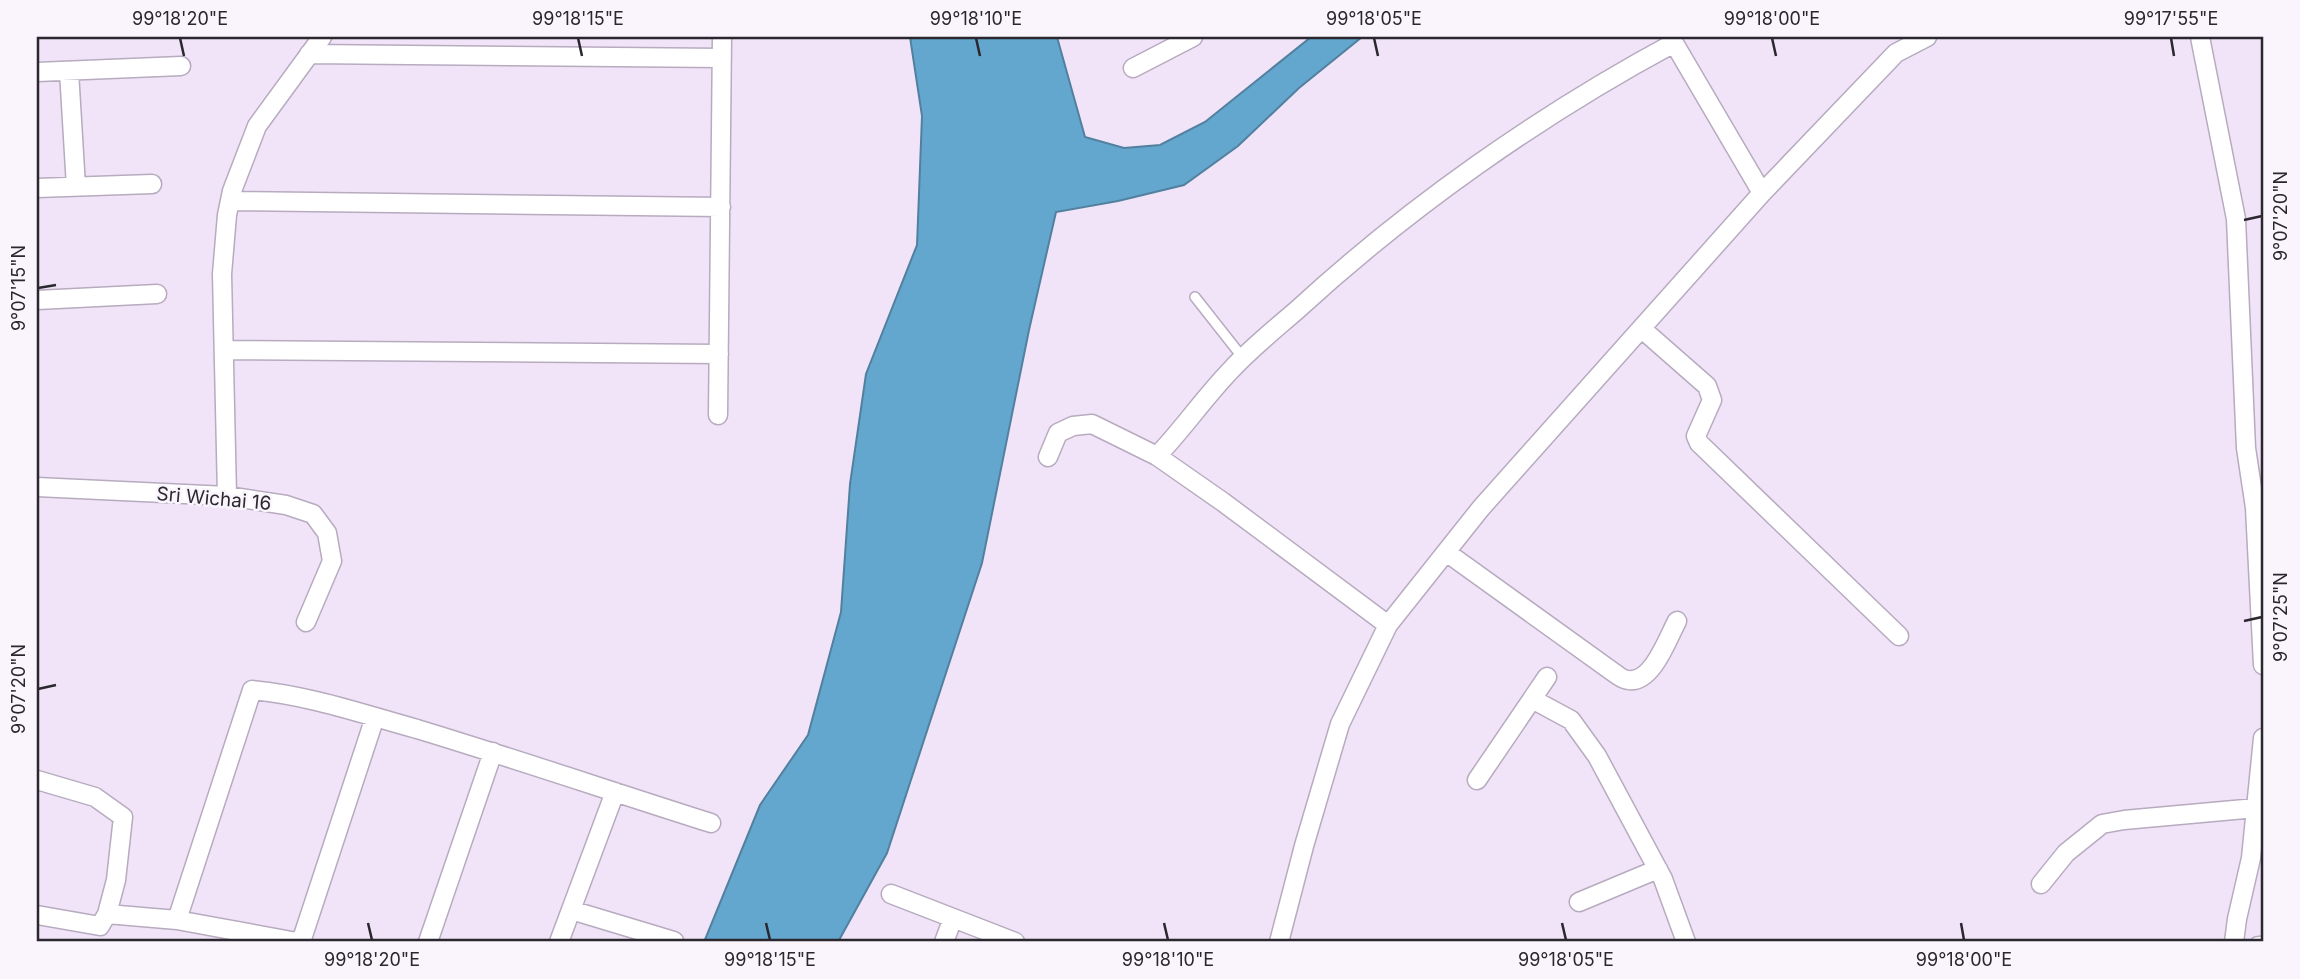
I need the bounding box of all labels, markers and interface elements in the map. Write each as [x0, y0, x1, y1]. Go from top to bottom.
text: 99°18'20"E [132, 8, 228, 29]
text: 99°18'15"E [532, 8, 624, 29]
text: 99°18'10"E [930, 8, 1022, 29]
text: 99°18'05"E [1326, 8, 1422, 29]
text: 99°18'00"E [1724, 8, 1820, 29]
text: 99°17'55"E [2124, 8, 2218, 29]
text: 9°07'20"N [2270, 171, 2291, 261]
text: 9°07'15"N [8, 245, 29, 331]
street label: Sri Wichai 16 [156, 482, 272, 515]
text: 9°07'25"N [2270, 572, 2291, 662]
text: 9°07'20"N [8, 644, 29, 734]
text: 99°18'20"E [324, 949, 420, 970]
text: 99°18'15"E [724, 949, 816, 970]
text: 99°18'10"E [1122, 949, 1214, 970]
text: 99°18'05"E [1518, 949, 1614, 970]
text: 99°18'00"E [1916, 949, 2012, 970]

